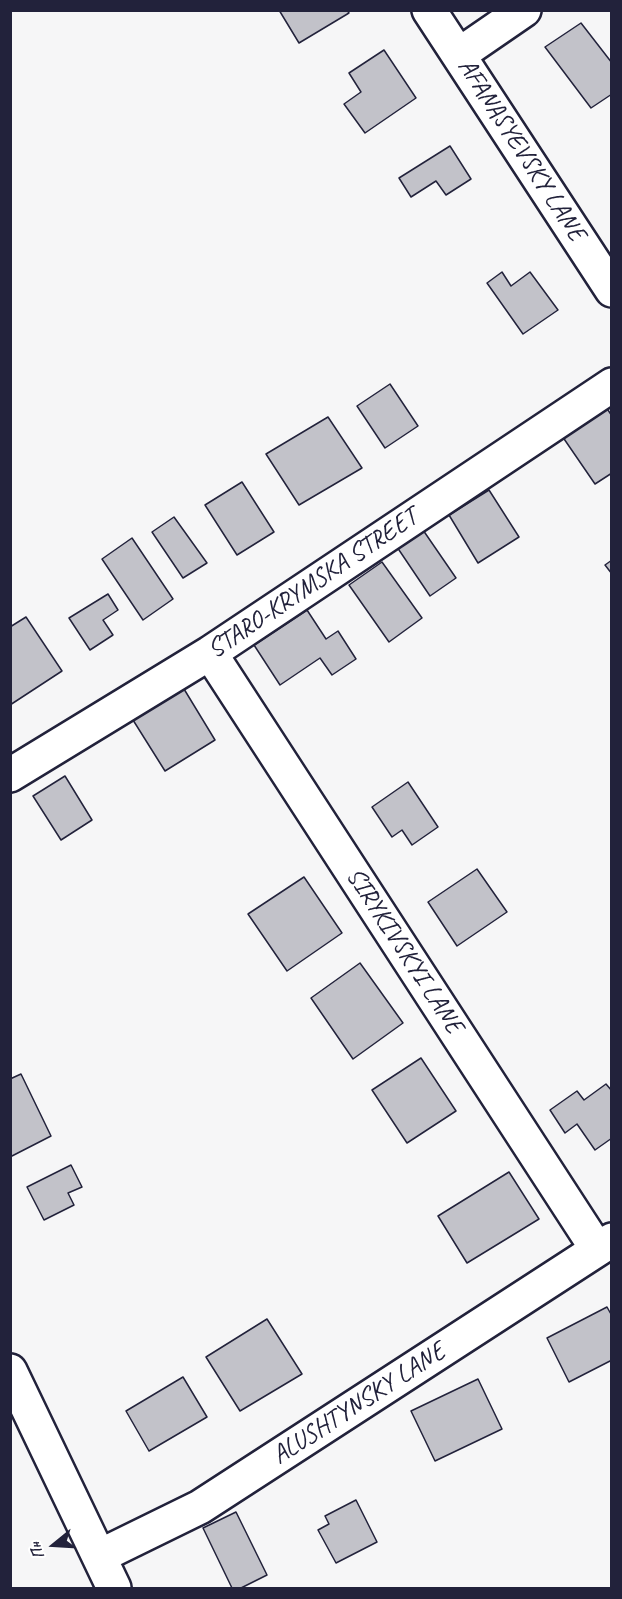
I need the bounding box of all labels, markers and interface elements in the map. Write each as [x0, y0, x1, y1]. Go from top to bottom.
street label: AFANASYEVSKY LANE [450, 53, 592, 247]
street label: STARO-KRYMSKA STREET [202, 502, 424, 666]
street label: SIRYKIVSKYI LANE [339, 862, 469, 1040]
street label: ALUSHTYNSKY LANE [267, 1336, 451, 1472]
north arrow [24, 1515, 84, 1575]
text: Пн [25, 1540, 49, 1562]

